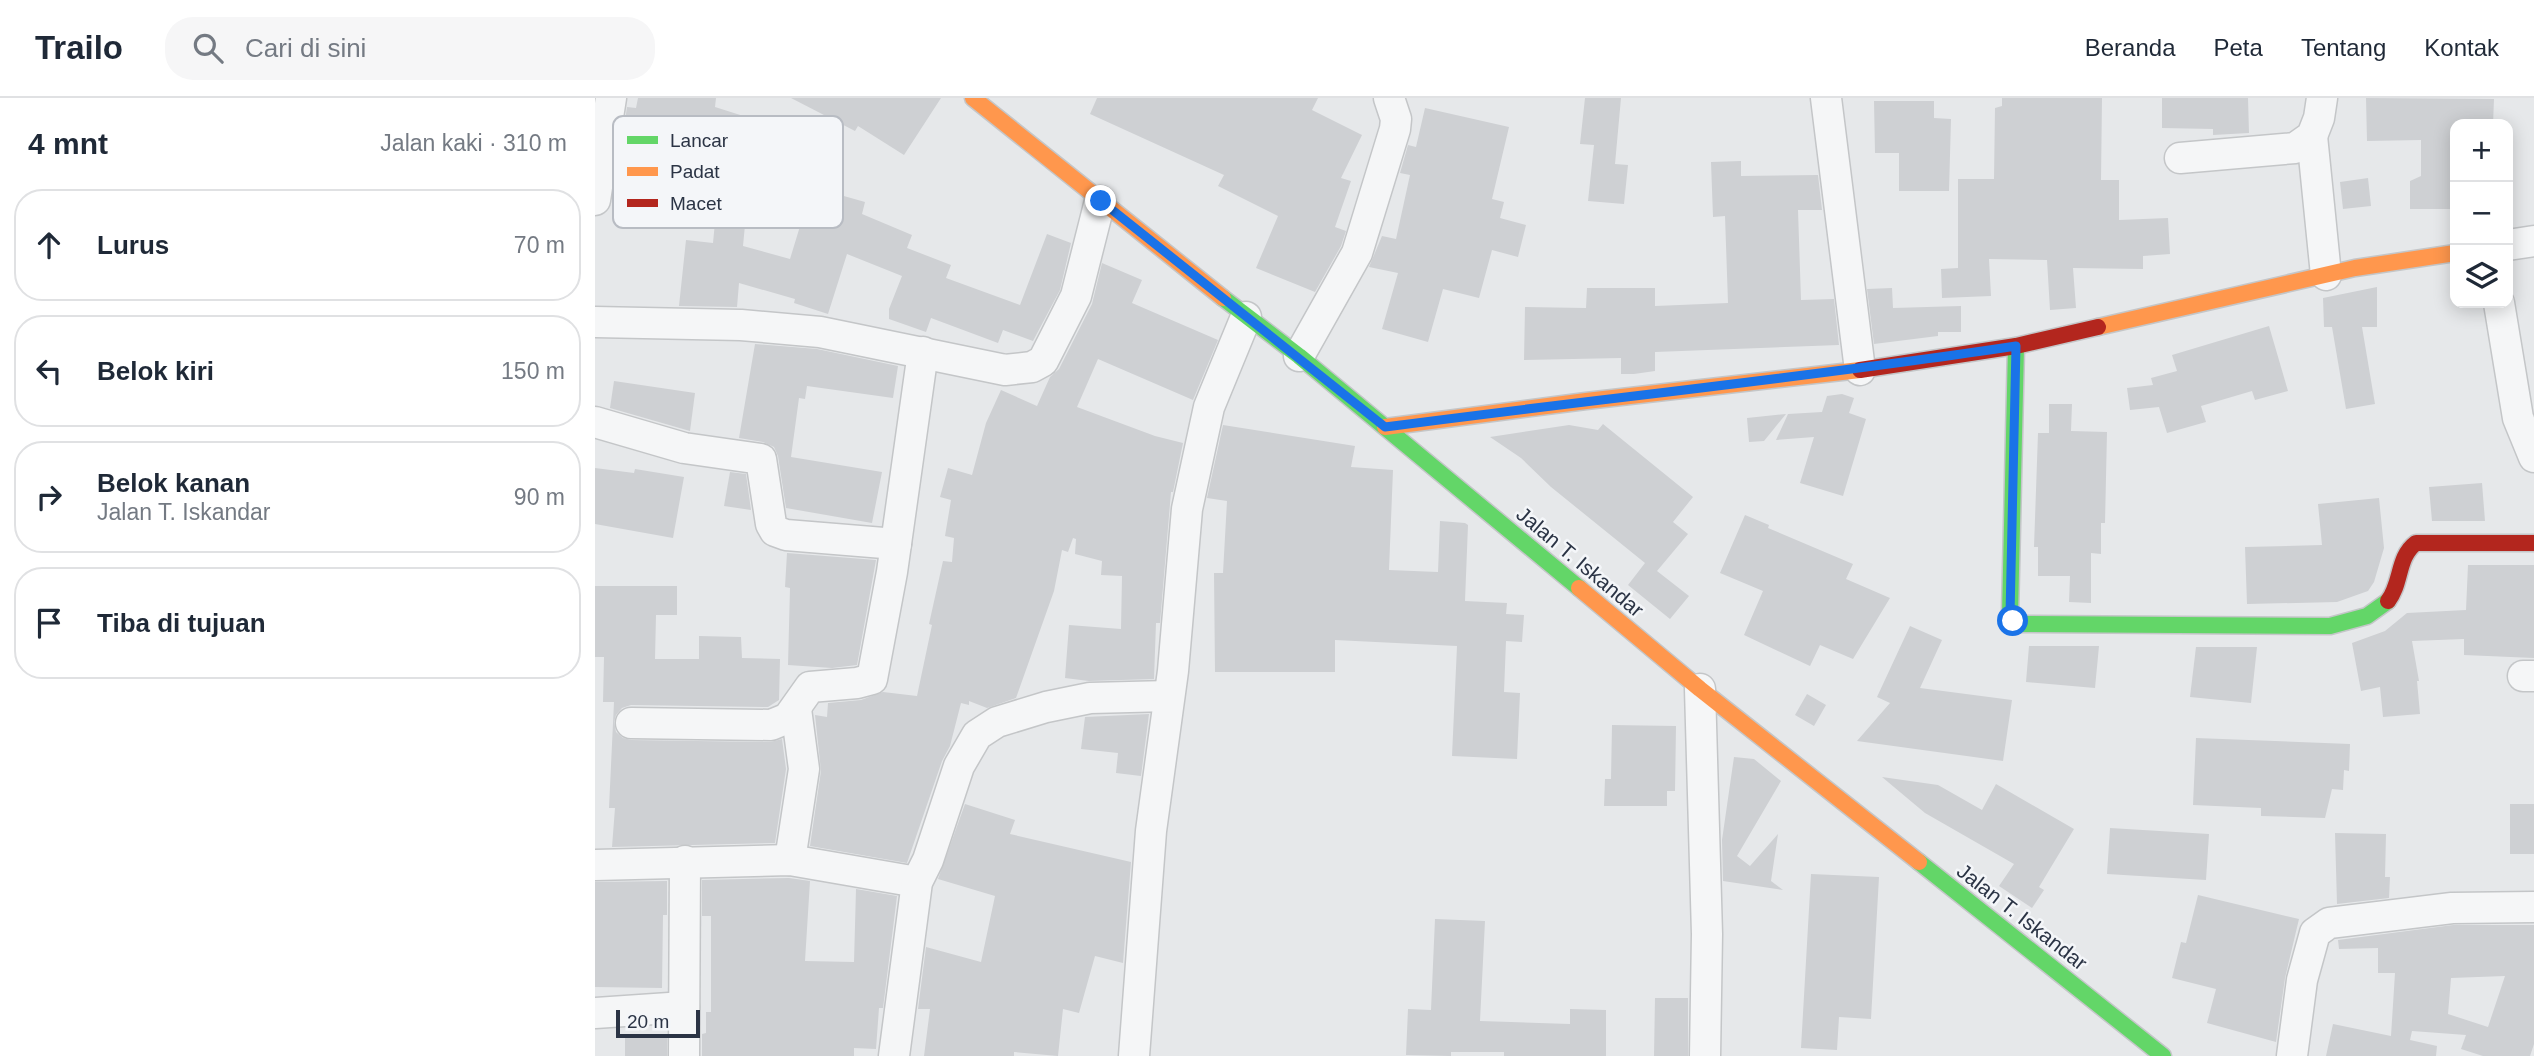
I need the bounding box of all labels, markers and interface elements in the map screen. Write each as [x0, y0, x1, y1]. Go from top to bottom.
search box [165, 17, 655, 80]
text: Trailo [35, 29, 123, 66]
icon: search [189, 29, 227, 67]
text: Cari di sini [245, 33, 366, 63]
text: Beranda [2085, 34, 2176, 61]
text: Peta [2214, 34, 2263, 61]
text: Tentang [2301, 34, 2386, 61]
text: Kontak [2424, 34, 2499, 61]
legend [613, 116, 843, 228]
map controls [2450, 119, 2513, 308]
button: + [2450, 119, 2513, 182]
text: 4 mnt [28, 127, 108, 160]
text: Jalan kaki · 310 m [380, 130, 567, 156]
text: Lancar [670, 130, 729, 151]
text: Padat [670, 161, 720, 182]
button: − [2450, 182, 2513, 245]
route end [1085, 185, 1116, 216]
text: Macet [670, 193, 722, 214]
icon: ahead [30, 226, 68, 264]
text: Lurus [97, 230, 169, 260]
text: 70 m [514, 232, 565, 258]
button: layers [2450, 245, 2513, 308]
icon: left [30, 352, 68, 390]
text: Belok kiri [97, 356, 214, 386]
text: 150 m [501, 358, 565, 384]
text: Belok kanan [97, 468, 250, 498]
icon: right [30, 478, 68, 516]
text: 90 m [514, 484, 565, 510]
text: Jalan T. Iskandar [97, 499, 270, 525]
street label: Jalan T. Iskandar [1512, 502, 1648, 621]
icon: arrive [30, 604, 68, 642]
route start [1997, 605, 2028, 636]
text: Tiba di tujuan [97, 608, 266, 638]
street label: Jalan T. Iskandar [1953, 859, 2092, 974]
scale bar [616, 1007, 700, 1039]
text: 20 m [627, 1011, 669, 1032]

